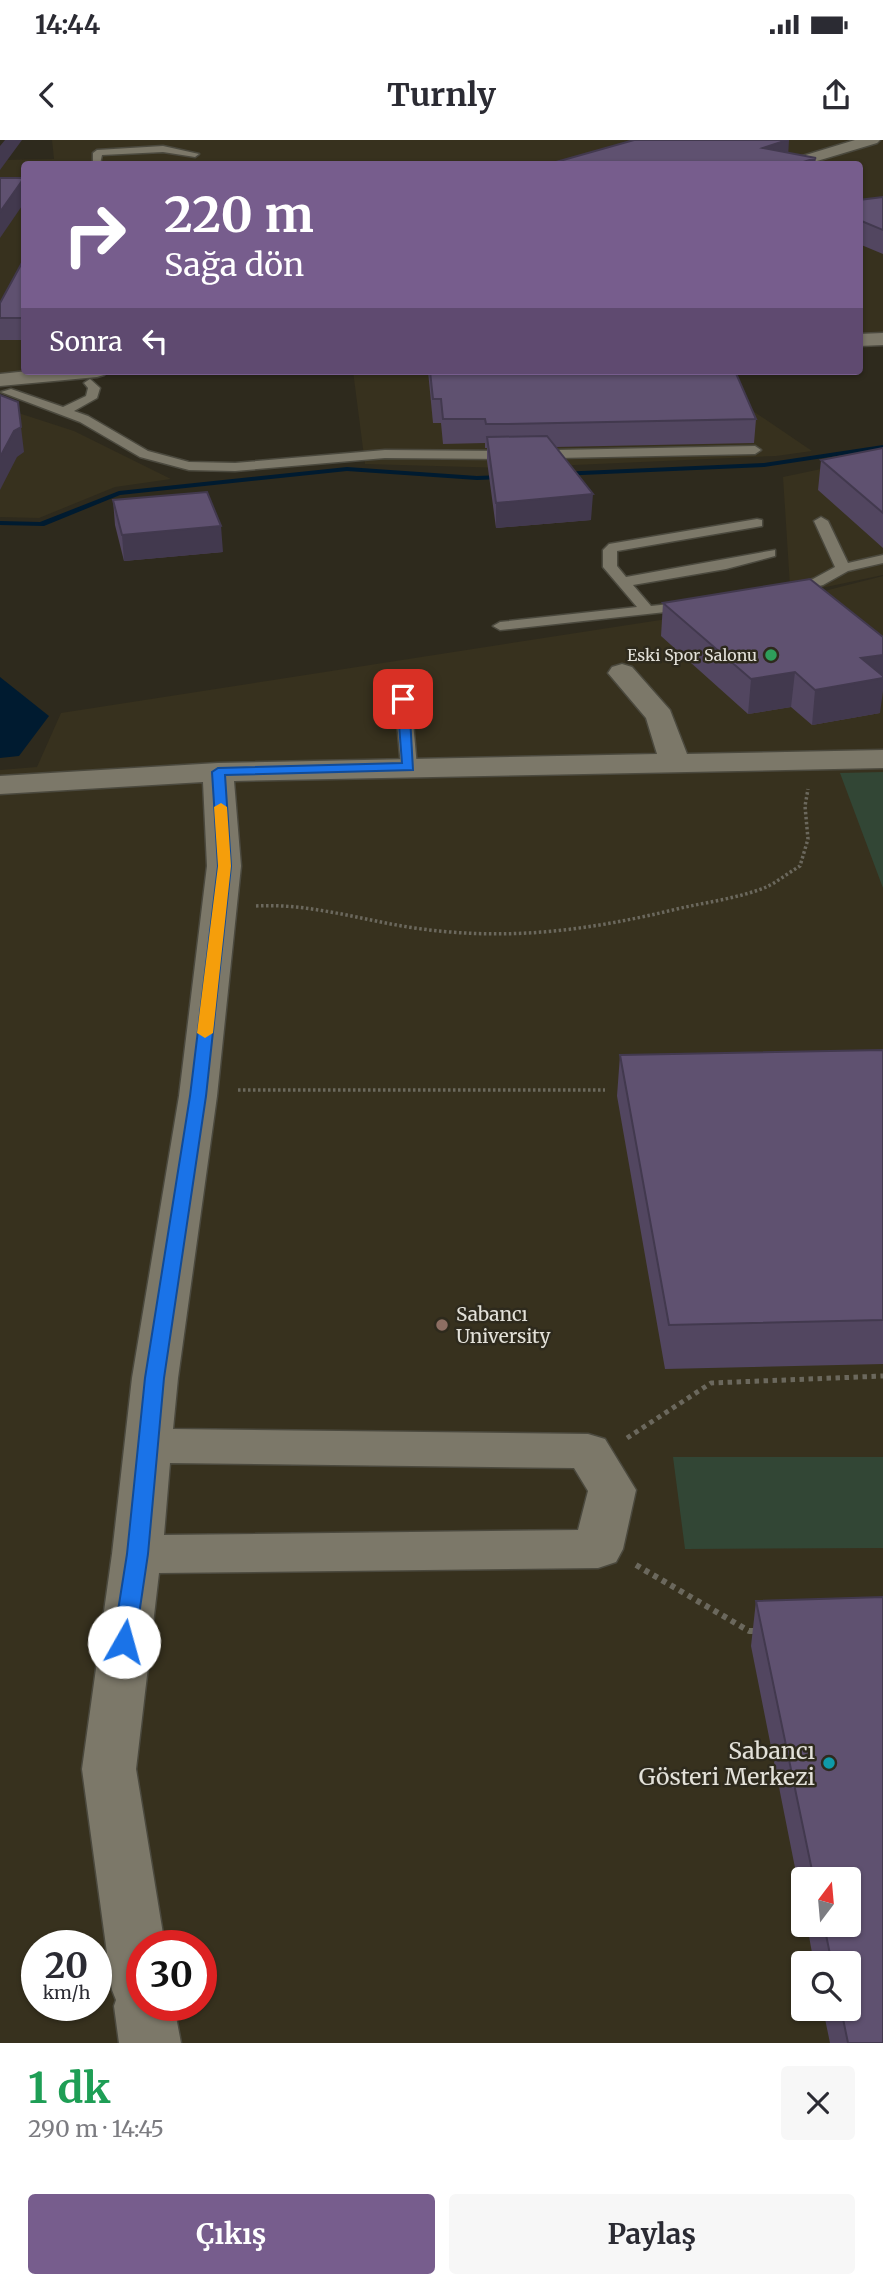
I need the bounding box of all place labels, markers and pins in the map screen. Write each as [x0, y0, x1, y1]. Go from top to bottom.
place label: Eski Spor Salonu [627, 645, 757, 665]
marker: Eski Spor Salonu [763, 647, 779, 663]
pin [373, 669, 433, 729]
place label: Sabancı University [456, 1302, 551, 1348]
marker: Sabancı University [434, 1317, 450, 1333]
place label: Sabancı Gösteri Merkezi [639, 1736, 815, 1791]
marker: Sabancı Gösteri Merkezi [821, 1755, 837, 1771]

